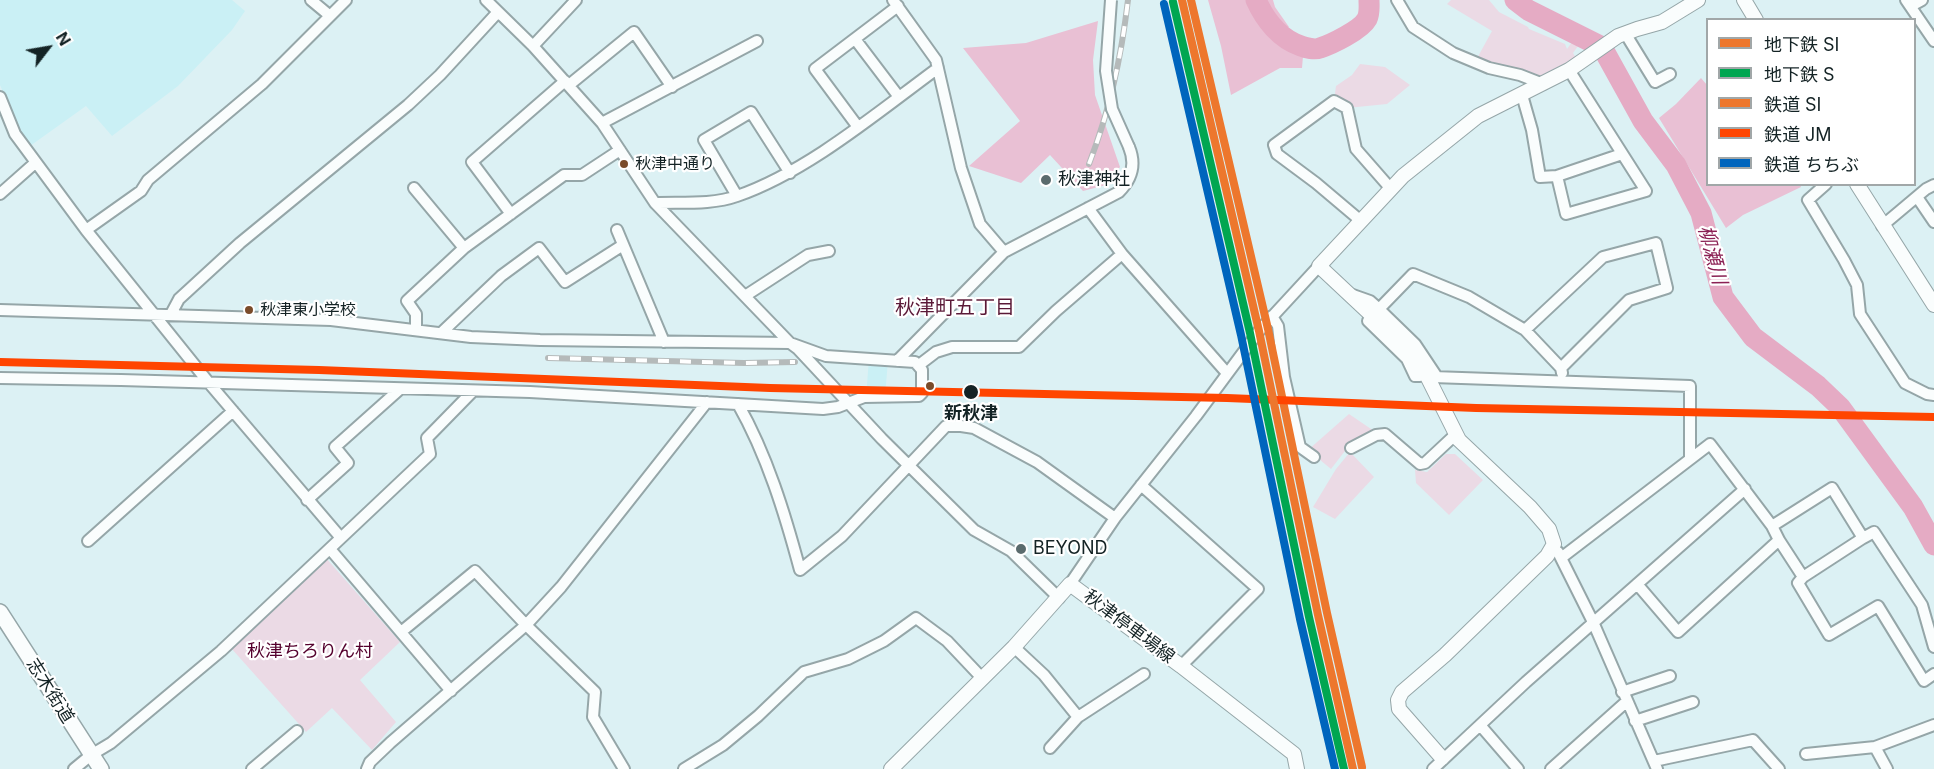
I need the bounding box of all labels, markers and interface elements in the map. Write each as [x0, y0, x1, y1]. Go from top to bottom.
north arrow [18, 18, 78, 78]
legend [1706, 18, 1916, 186]
text: N [52, 28, 75, 49]
text: 地下鉄 SI [1764, 34, 1839, 55]
text: 地下鉄 S [1764, 64, 1835, 85]
text: 鉄道 SI [1764, 94, 1821, 115]
text: 鉄道 JM [1764, 124, 1832, 145]
place label: 秋津中通り [635, 154, 715, 174]
text: 鉄道 ちちぶ [1764, 154, 1859, 175]
marker: 秋津中通り [618, 158, 630, 170]
place label: 秋津神社 [1058, 169, 1130, 191]
marker: 秋津神社 [1039, 173, 1053, 187]
water label: 柳瀬川 [1693, 223, 1731, 287]
district label: 秋津町五丁目 [895, 296, 1015, 320]
place label: 秋津東小学校 [260, 300, 356, 320]
marker: 秋津東小学校 [243, 304, 255, 316]
unlabelled marker [924, 380, 936, 392]
marker: 新秋津 [962, 383, 980, 401]
place label: 新秋津 [944, 403, 998, 425]
place label: BEYOND [1033, 538, 1108, 560]
marker: BEYOND [1014, 542, 1028, 556]
street label: 秋津停車場線 [1079, 586, 1179, 668]
park label: 秋津ちろりん村 [247, 641, 373, 663]
street label: 志木街道 [22, 655, 78, 727]

